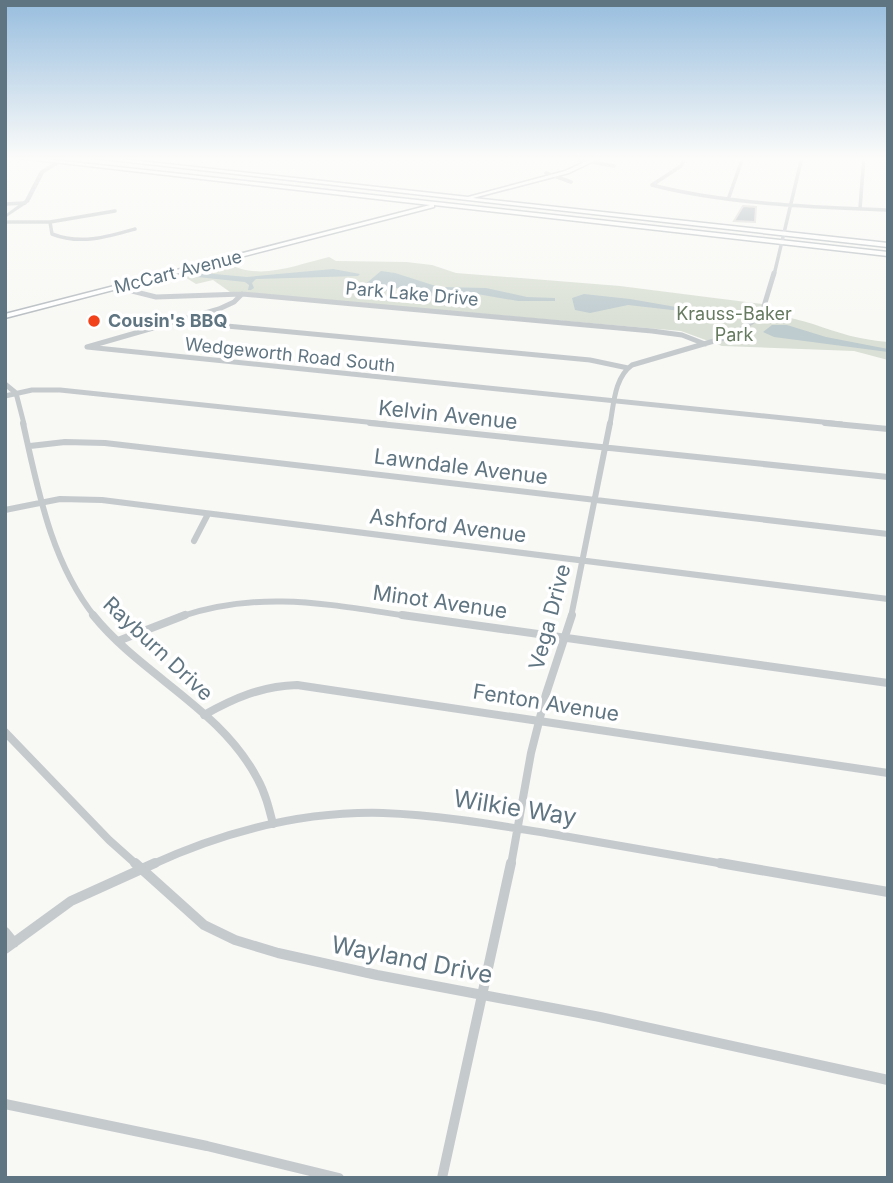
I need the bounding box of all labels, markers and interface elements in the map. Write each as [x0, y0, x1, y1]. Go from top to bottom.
street label: McCart Avenue [112, 245, 244, 298]
street label: Park Lake Drive [345, 277, 480, 310]
park label: Krauss-Baker Park [676, 303, 792, 345]
place label: Cousin's BBQ [108, 310, 227, 331]
marker: Cousin's BBQ [86, 313, 102, 329]
street label: Wedgeworth Road South [184, 333, 396, 376]
street label: Kelvin Avenue [377, 395, 519, 434]
street label: Lawndale Avenue [373, 443, 549, 490]
street label: Ashford Avenue [368, 503, 528, 548]
street label: Vega Drive [523, 561, 576, 672]
street label: Minot Avenue [371, 580, 509, 623]
street label: Rayburn Drive [98, 591, 218, 706]
street label: Fenton Avenue [471, 679, 621, 726]
street label: Wilkie Way [452, 783, 579, 832]
street label: Wayland Drive [329, 930, 495, 989]

